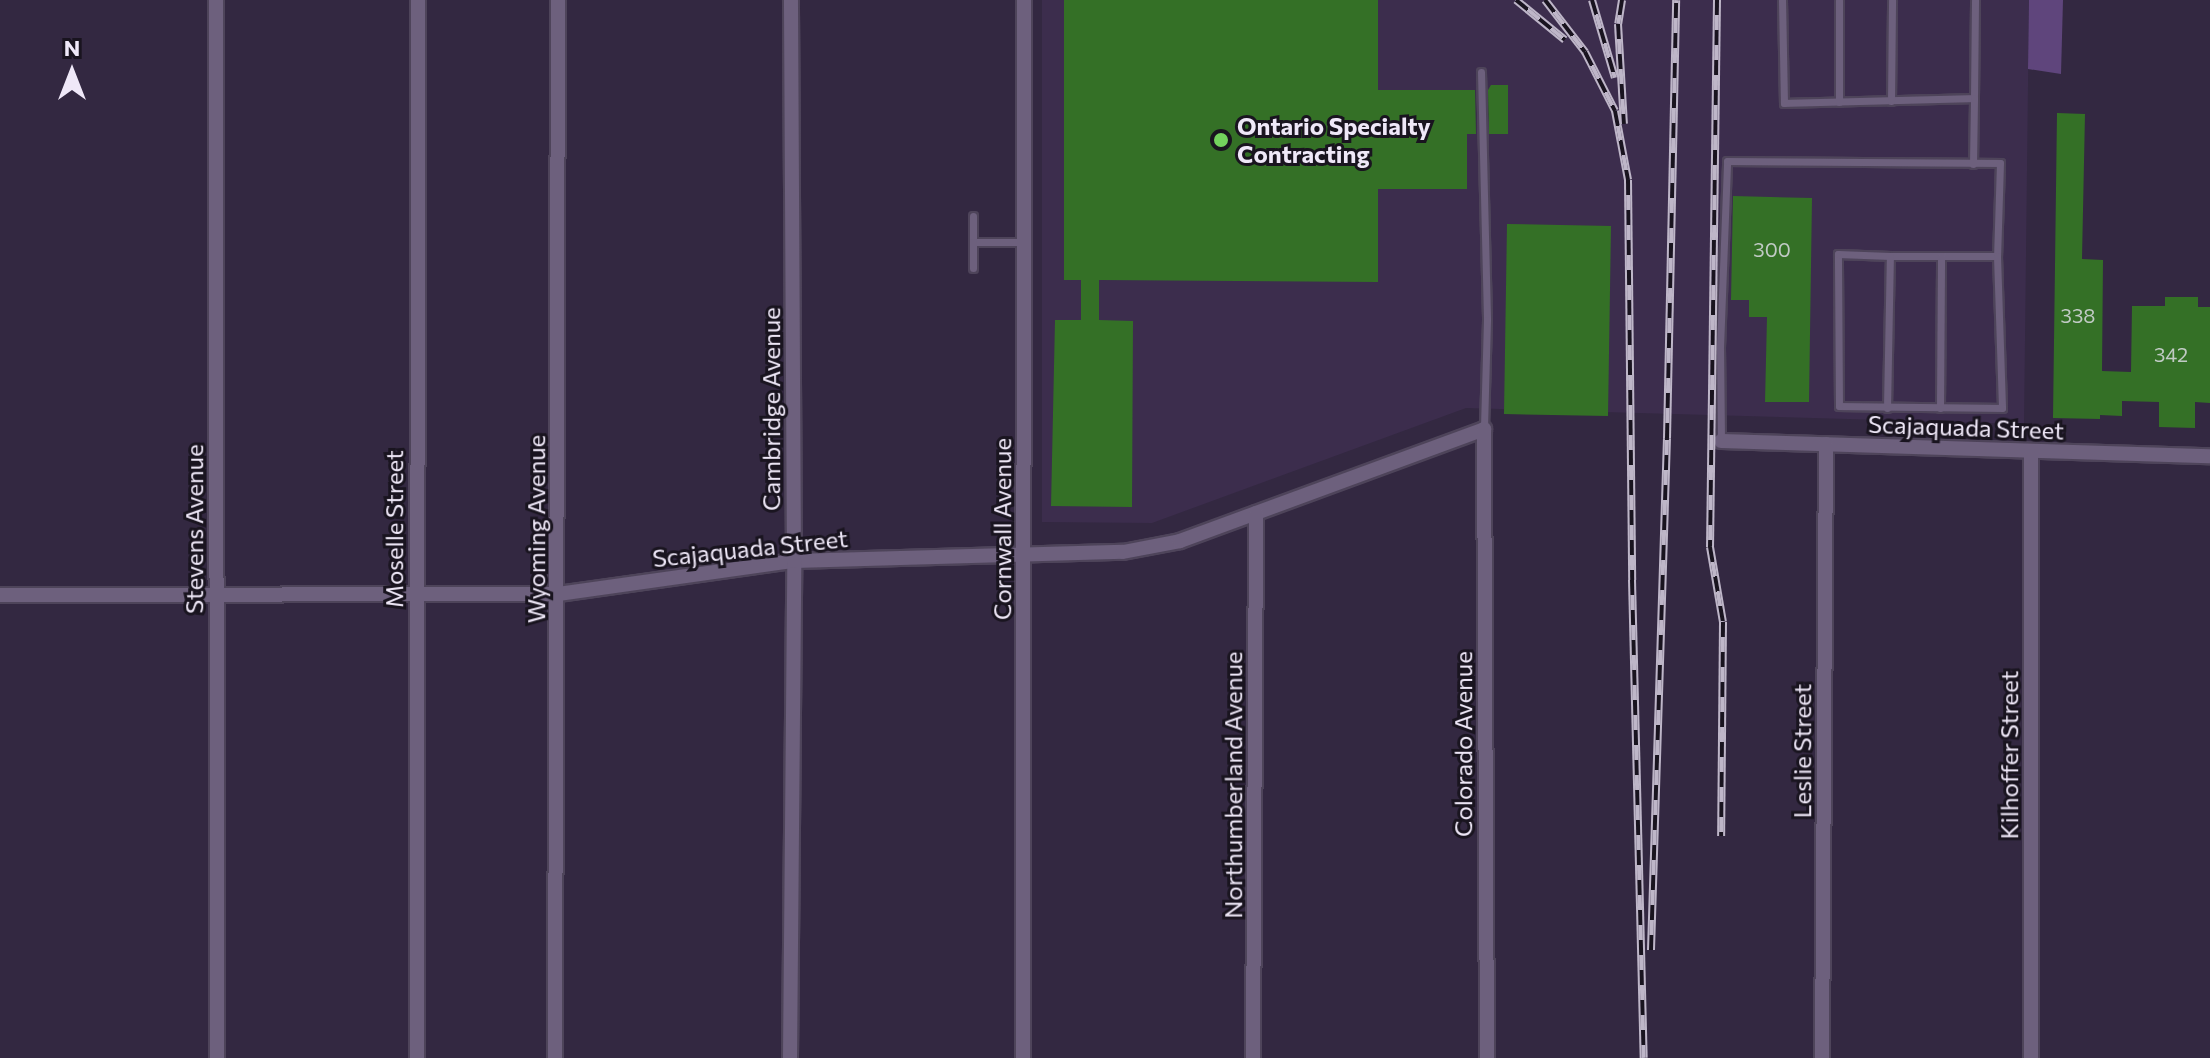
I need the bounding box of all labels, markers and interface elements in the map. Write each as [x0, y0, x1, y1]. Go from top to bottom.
north arrow [32, 32, 112, 112]
text: N [64, 34, 80, 61]
place label: Ontario Specialty Contracting [1237, 112, 1431, 168]
marker: Ontario Specialty Contracting [1212, 131, 1230, 149]
house number: 300 [1753, 237, 1791, 261]
house number: 338 [2061, 303, 2095, 327]
street label: Cambridge Avenue [757, 307, 785, 511]
house number: 342 [2154, 342, 2188, 366]
street label: Scajaquada Street [1868, 409, 2064, 445]
street label: Wyoming Avenue [522, 435, 550, 623]
street label: Cornwall Avenue [988, 438, 1016, 620]
street label: Stevens Avenue [180, 444, 208, 614]
street label: Moselle Street [380, 450, 408, 608]
street label: Scajaquada Street [651, 523, 849, 573]
street label: Northumberland Avenue [1219, 651, 1247, 919]
street label: Colorado Avenue [1449, 651, 1477, 837]
street label: Kilhoffer Street [1995, 671, 2023, 839]
street label: Leslie Street [1788, 684, 1816, 818]

